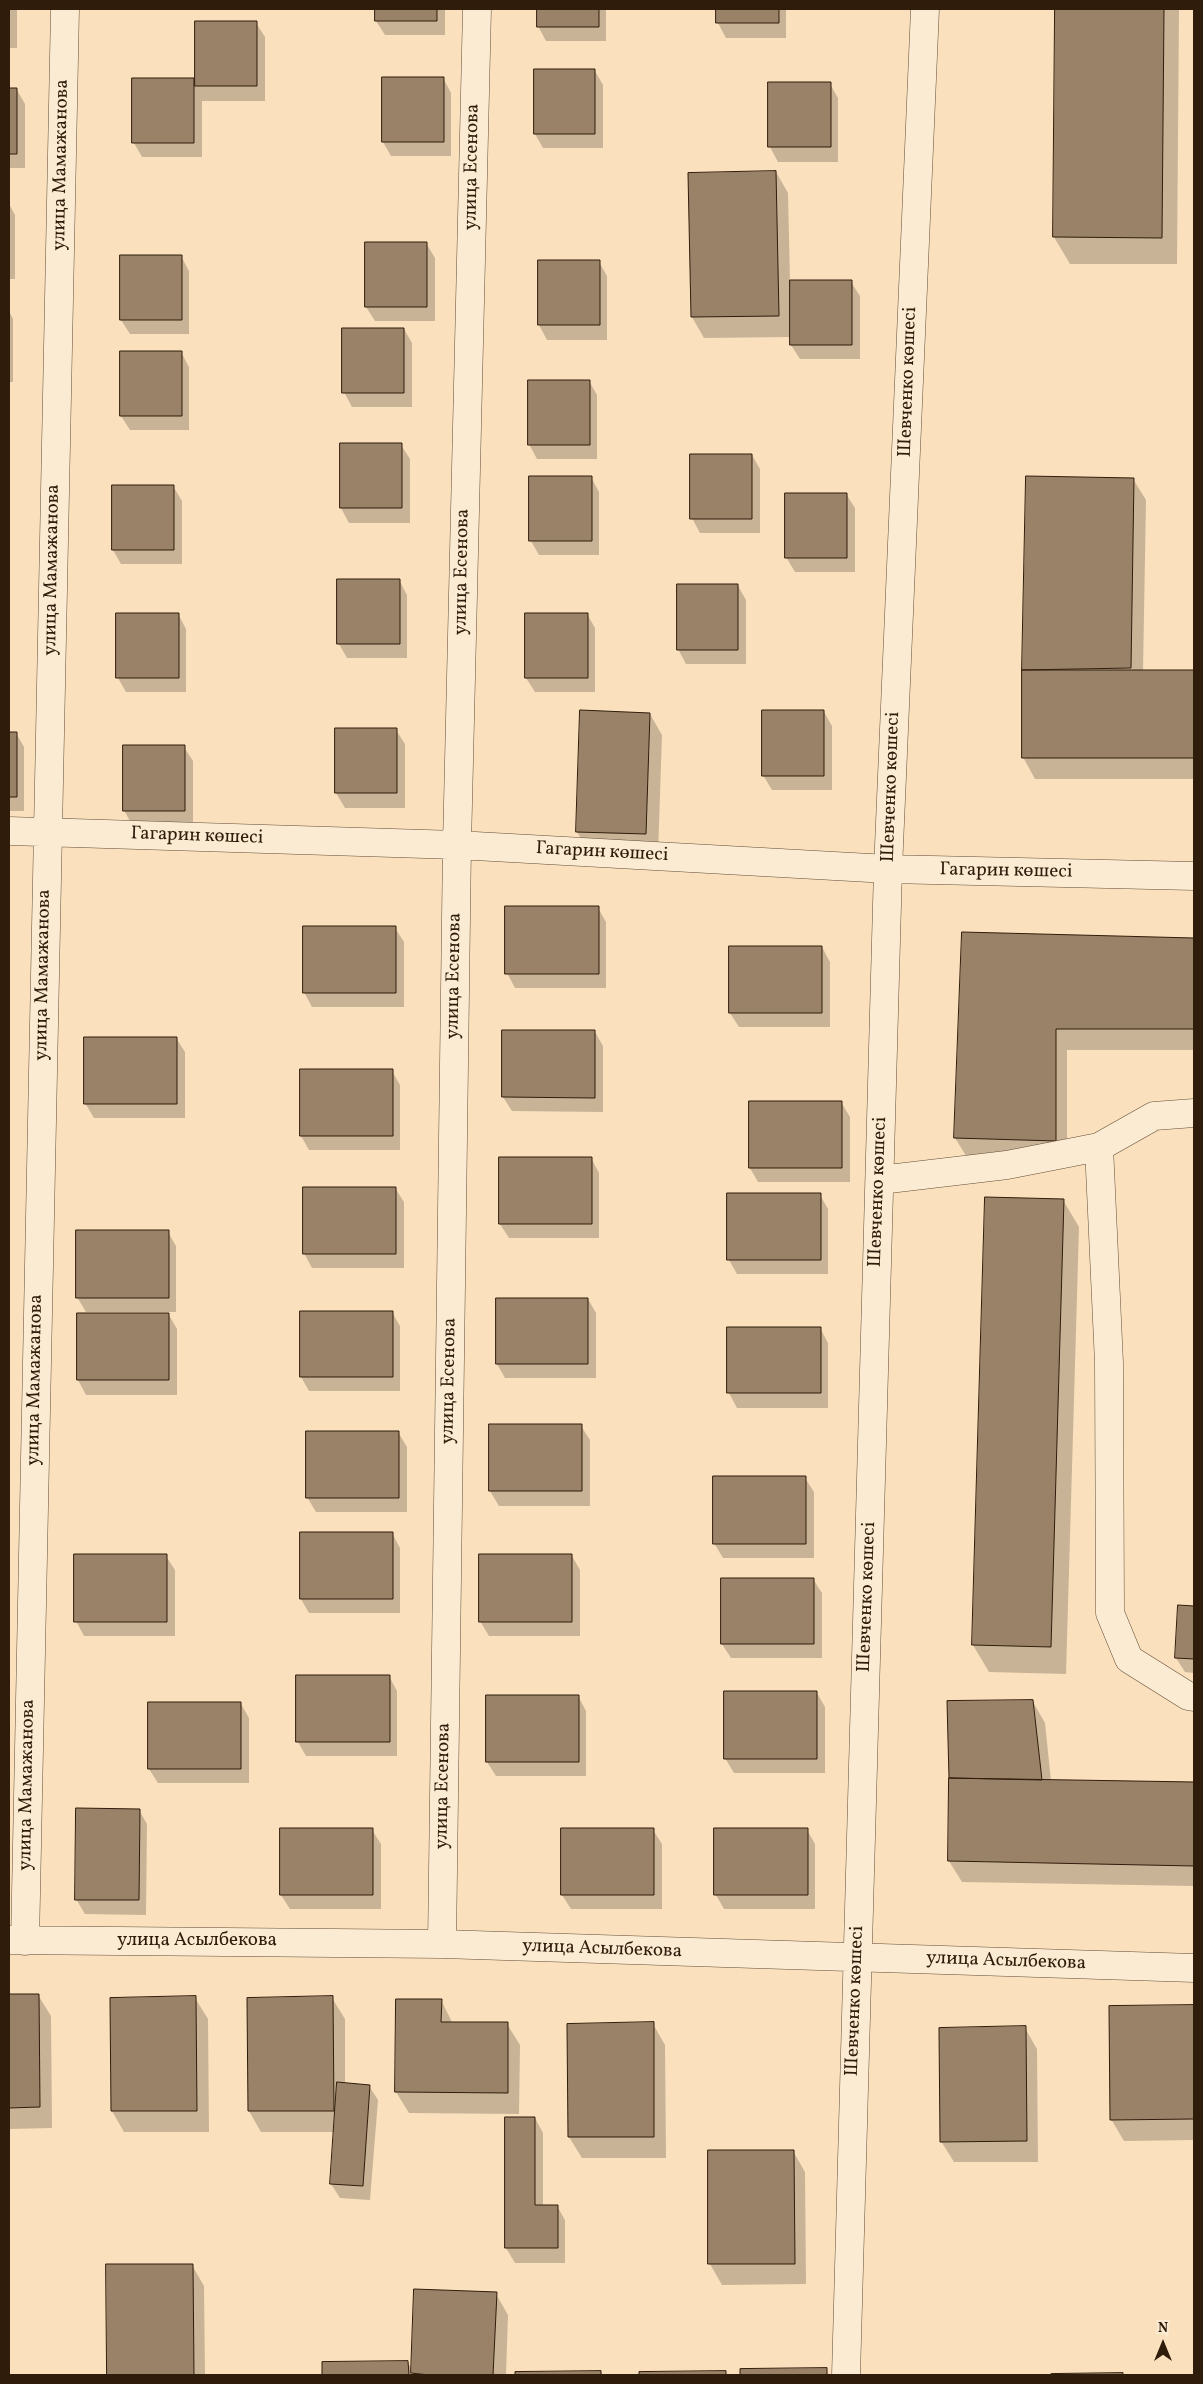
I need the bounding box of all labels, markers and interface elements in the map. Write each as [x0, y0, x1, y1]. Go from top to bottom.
street label: улица Мамажанова [49, 79, 75, 251]
street label: улица Есенова [460, 104, 486, 230]
street label: Шевченко көшесі [895, 306, 923, 458]
street label: улица Мамажанова [40, 484, 66, 656]
street label: улица Есенова [450, 509, 476, 635]
street label: Шевченко көшесі [878, 711, 906, 863]
street label: Гагарин көшесі [130, 823, 264, 851]
street label: Гагарин көшесі [535, 838, 669, 868]
street label: Гагарин көшесі [939, 859, 1073, 885]
street label: улица Мамажанова [31, 889, 57, 1061]
street label: улица Есенова [442, 913, 468, 1039]
street label: Шевченко көшесі [865, 1116, 893, 1268]
street label: улица Мамажанова [23, 1294, 49, 1466]
street label: улица Есенова [437, 1318, 463, 1444]
street label: Шевченко көшесі [854, 1521, 882, 1673]
street label: улица Мамажанова [15, 1699, 41, 1871]
street label: улица Есенова [431, 1723, 457, 1849]
street label: Шевченко көшесі [842, 1925, 870, 2077]
street label: улица Асылбекова [117, 1931, 277, 1953]
street label: улица Асылбекова [522, 1936, 682, 1964]
street label: улица Асылбекова [926, 1948, 1086, 1976]
north arrow [1138, 2319, 1188, 2369]
text: N [1158, 2319, 1168, 2338]

